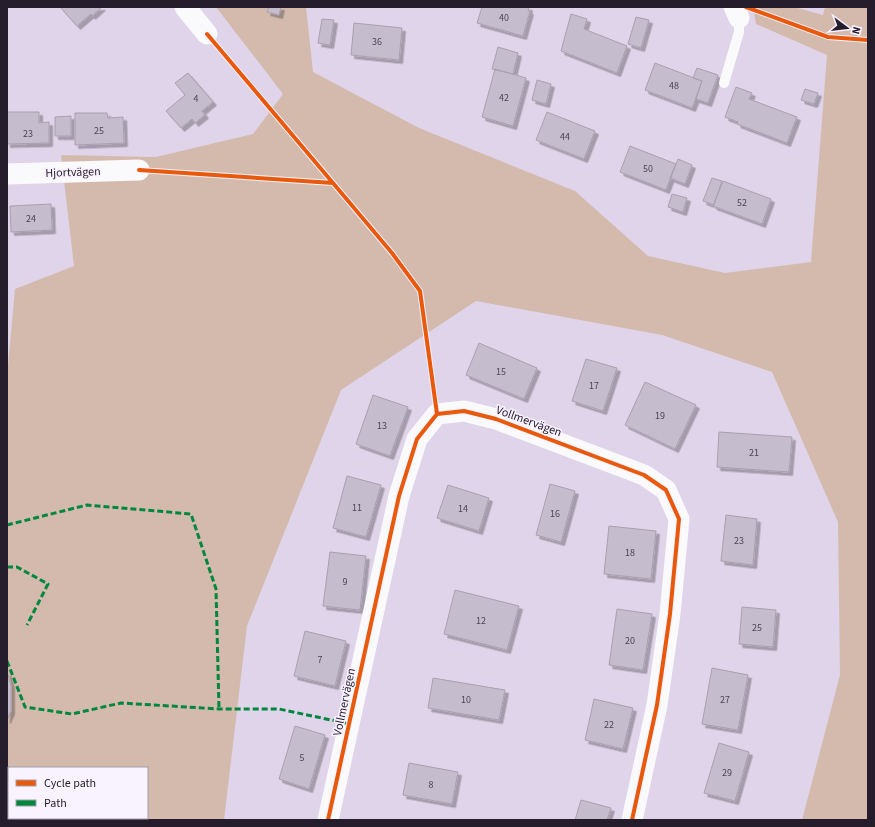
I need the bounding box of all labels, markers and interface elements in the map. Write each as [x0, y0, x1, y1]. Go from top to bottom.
north arrow [827, 8, 867, 48]
house number: 40 [499, 11, 509, 25]
text: N [848, 25, 864, 36]
house number: 36 [372, 35, 382, 49]
house number: 48 [669, 79, 679, 93]
house number: 42 [499, 91, 509, 105]
house number: 4 [194, 92, 199, 106]
house number: 25 [94, 124, 104, 138]
house number: 23 [23, 127, 33, 141]
house number: 44 [560, 130, 570, 144]
house number: 50 [643, 162, 653, 176]
street label: Hjortvägen [45, 163, 101, 182]
house number: 52 [737, 196, 747, 210]
house number: 24 [26, 212, 36, 226]
house number: 15 [496, 365, 506, 379]
house number: 17 [589, 379, 599, 393]
street label: Vollmervägen [494, 402, 564, 441]
house number: 19 [655, 409, 665, 423]
house number: 13 [377, 419, 387, 433]
house number: 21 [749, 446, 759, 460]
house number: 11 [352, 501, 362, 515]
house number: 14 [458, 502, 468, 516]
house number: 16 [550, 507, 560, 521]
house number: 23 [734, 534, 744, 548]
house number: 18 [625, 546, 635, 560]
house number: 9 [343, 575, 348, 589]
house number: 12 [476, 614, 486, 628]
house number: 25 [752, 621, 762, 635]
house number: 20 [625, 634, 635, 648]
house number: 7 [318, 653, 323, 667]
street label: Vollmervägen [329, 667, 360, 738]
house number: 10 [461, 693, 471, 707]
house number: 27 [720, 693, 730, 707]
house number: 22 [604, 718, 614, 732]
house number: 5 [300, 751, 305, 765]
house number: 29 [722, 766, 732, 780]
legend [8, 767, 148, 819]
text: Cycle path [44, 775, 96, 792]
house number: 8 [429, 778, 434, 792]
text: Path [44, 795, 67, 812]

